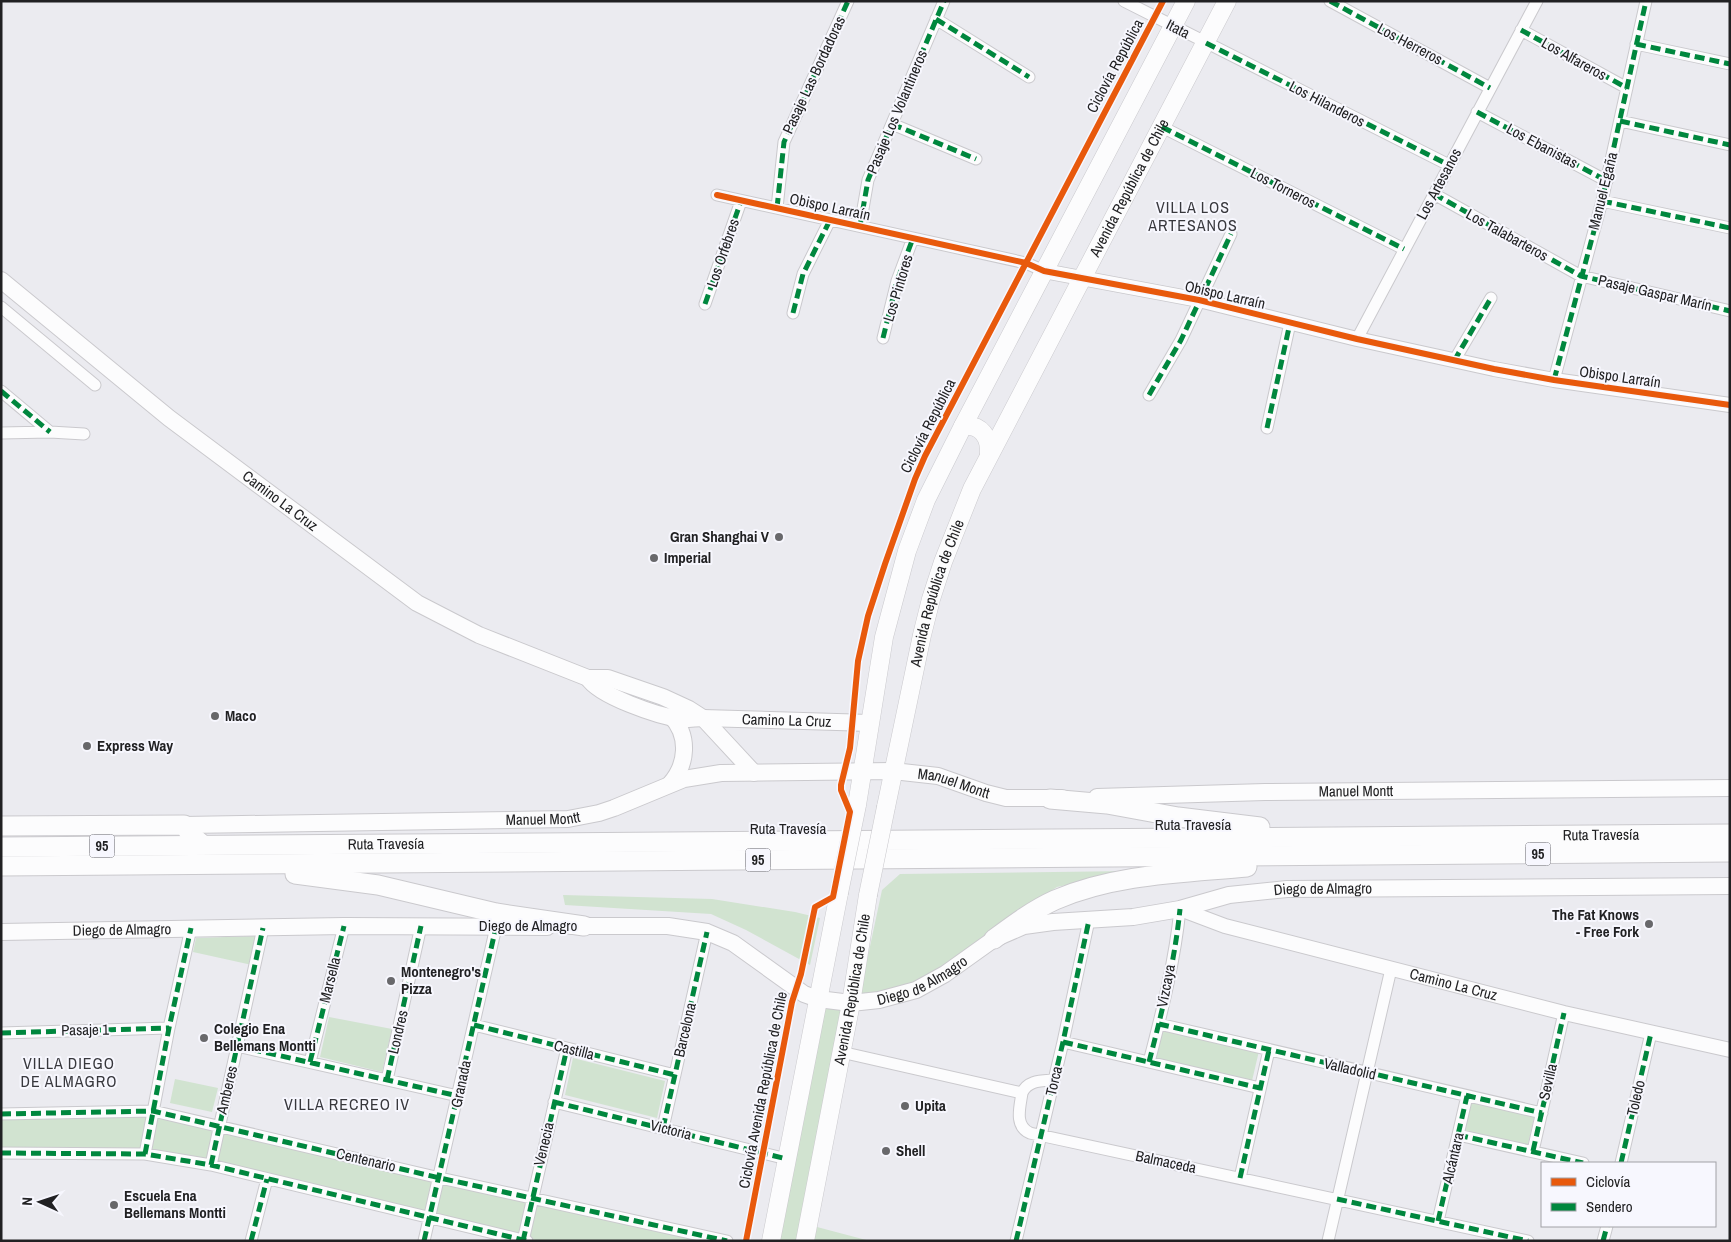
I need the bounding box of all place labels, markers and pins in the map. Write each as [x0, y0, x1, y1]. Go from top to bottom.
place label: Gran Shanghai V [670, 526, 770, 547]
marker: Gran Shanghai V [773, 531, 785, 543]
place label: Imperial [664, 547, 711, 568]
marker: Imperial [648, 552, 660, 564]
place label: Maco [225, 705, 256, 726]
marker: Maco [209, 710, 221, 722]
place label: Express Way [97, 735, 173, 756]
marker: Express Way [81, 740, 93, 752]
place label: The Fat Knows - Free Fork [1552, 904, 1639, 942]
marker: The Fat Knows - Free Fork [1643, 918, 1655, 930]
place label: Montenegro's Pizza [401, 961, 481, 999]
marker: Montenegro's Pizza [385, 975, 397, 987]
place label: Colegio Ena Bellemans Montti [214, 1018, 316, 1056]
marker: Colegio Ena Bellemans Montti [198, 1032, 210, 1044]
place label: Upita [915, 1095, 946, 1116]
marker: Upita [899, 1100, 911, 1112]
place label: Shell [896, 1140, 925, 1161]
marker: Shell [880, 1145, 892, 1157]
place label: Escuela Ena Bellemans Montti [124, 1185, 226, 1223]
marker: Escuela Ena Bellemans Montti [108, 1199, 120, 1211]

